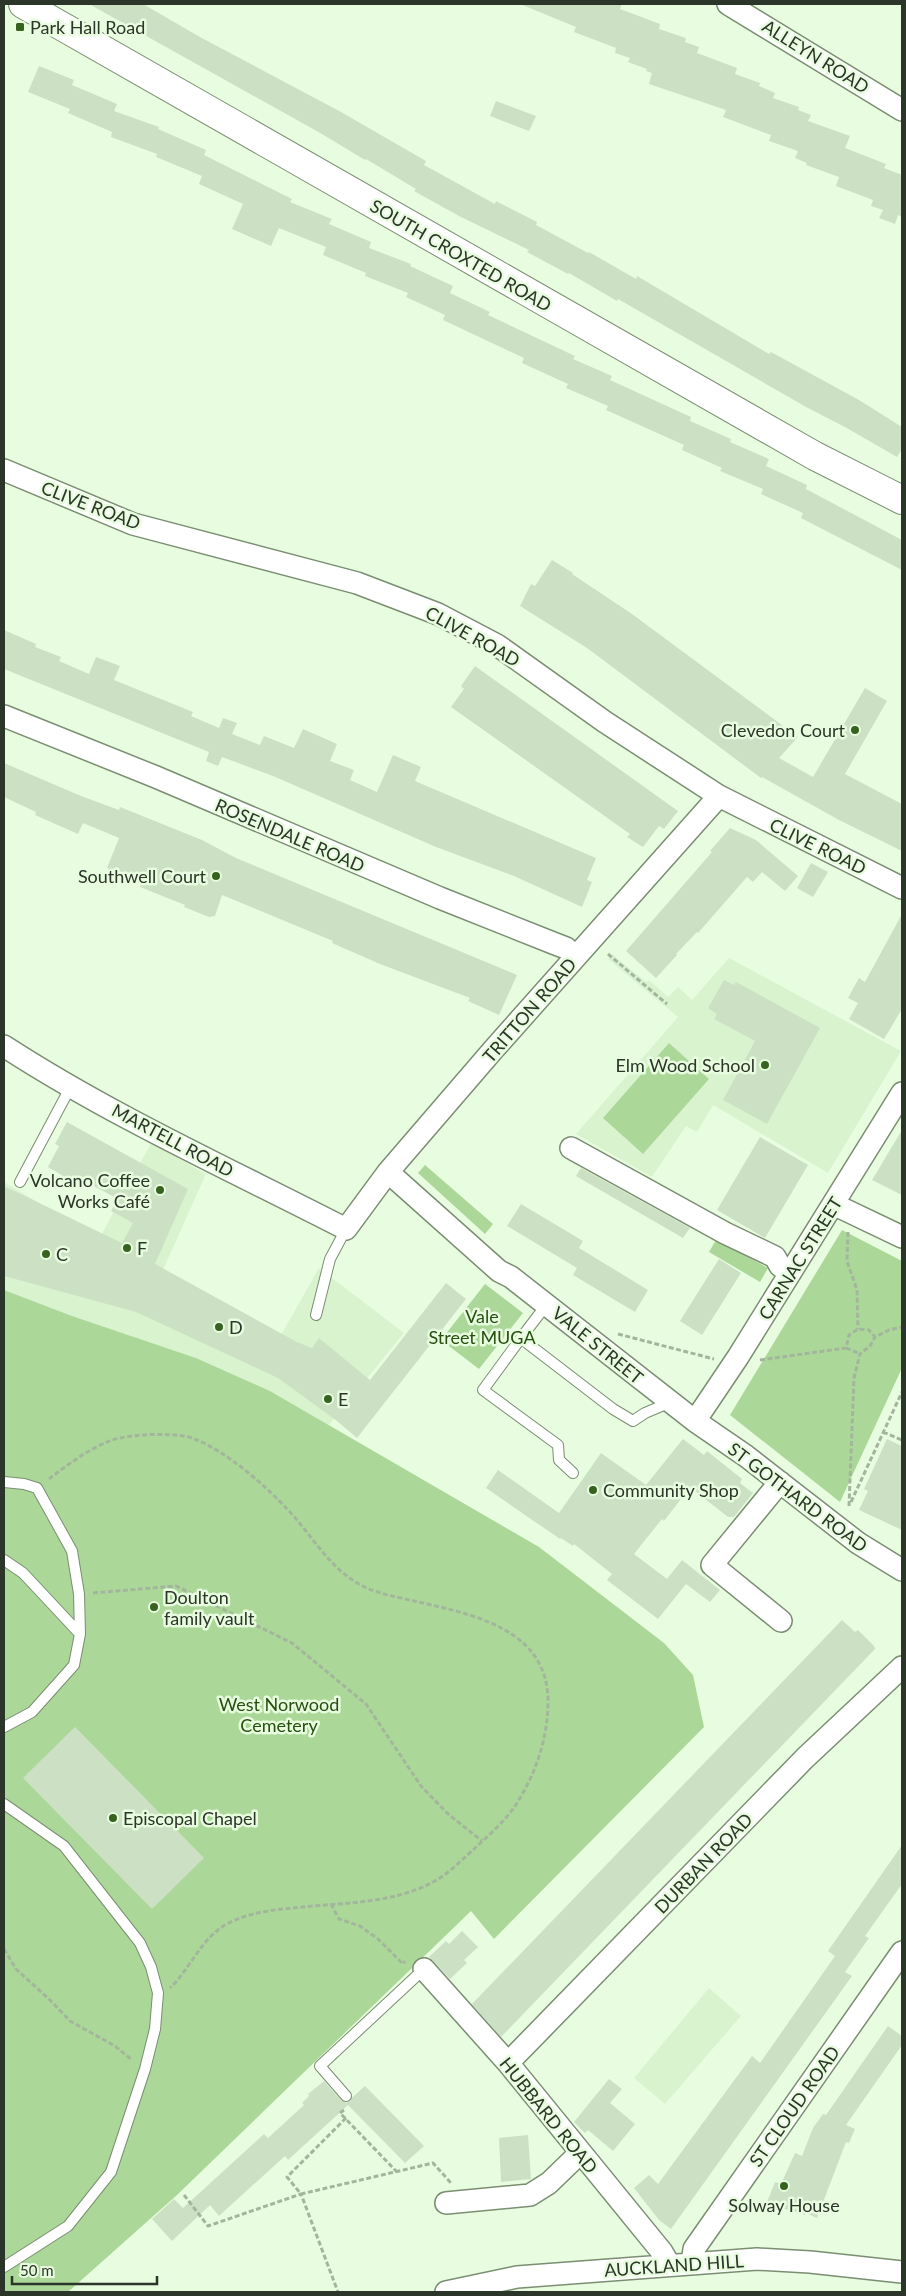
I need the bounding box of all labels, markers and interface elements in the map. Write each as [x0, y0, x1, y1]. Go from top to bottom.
street label: ALLEYN ROAD [759, 14, 873, 98]
place label: Park Hall Road [30, 16, 145, 38]
marker: Park Hall Road [14, 21, 26, 33]
street label: SOUTH CROXTED ROAD [366, 194, 556, 316]
street label: CLIVE ROAD [38, 476, 144, 534]
street label: CLIVE ROAD [422, 601, 524, 671]
place label: Clevedon Court [721, 719, 846, 741]
marker: Clevedon Court [849, 724, 861, 736]
street label: ROSENDALE ROAD [212, 794, 368, 876]
street label: CLIVE ROAD [766, 813, 870, 879]
place label: Southwell Court [78, 865, 207, 887]
marker: Southwell Court [210, 870, 222, 882]
street label: TRITTON ROAD [478, 953, 580, 1067]
place label: Elm Wood School [616, 1054, 755, 1076]
marker: Elm Wood School [759, 1059, 771, 1071]
street label: MARTELL ROAD [108, 1099, 238, 1181]
place label: Volcano Coffee Works Café [30, 1169, 150, 1212]
marker: Volcano Coffee Works Café [154, 1184, 166, 1196]
street label: CARNAC STREET [753, 1192, 847, 1324]
place label: F [137, 1237, 147, 1259]
marker: F [121, 1242, 133, 1254]
place label: C [56, 1243, 68, 1265]
marker: C [40, 1248, 52, 1260]
street label: VALE STREET [548, 1302, 648, 1389]
park label: Vale Street MUGA [428, 1305, 536, 1348]
place label: D [229, 1316, 243, 1338]
marker: D [213, 1321, 225, 1333]
place label: E [338, 1388, 348, 1410]
marker: E [322, 1393, 334, 1405]
street label: ST GOTHARD ROAD [724, 1437, 872, 1557]
place label: Community Shop [603, 1479, 739, 1501]
marker: Community Shop [587, 1484, 599, 1496]
place label: Doulton family vault [164, 1586, 255, 1629]
marker: Doulton family vault [148, 1601, 160, 1613]
park label: West Norwood Cemetery [219, 1693, 339, 1736]
place label: Episcopal Chapel [123, 1807, 257, 1829]
street label: DURBAN ROAD [649, 1808, 757, 1918]
marker: Episcopal Chapel [107, 1812, 119, 1824]
street label: ST CLOUD ROAD [744, 2041, 844, 2171]
street label: HUBBARD ROAD [495, 2053, 603, 2177]
marker: Solway House [778, 2180, 790, 2192]
place label: Solway House [728, 2194, 840, 2216]
street label: AUCKLAND HILL [603, 2249, 745, 2281]
scale bar [12, 2254, 158, 2286]
text: 50 m [20, 2261, 54, 2279]

